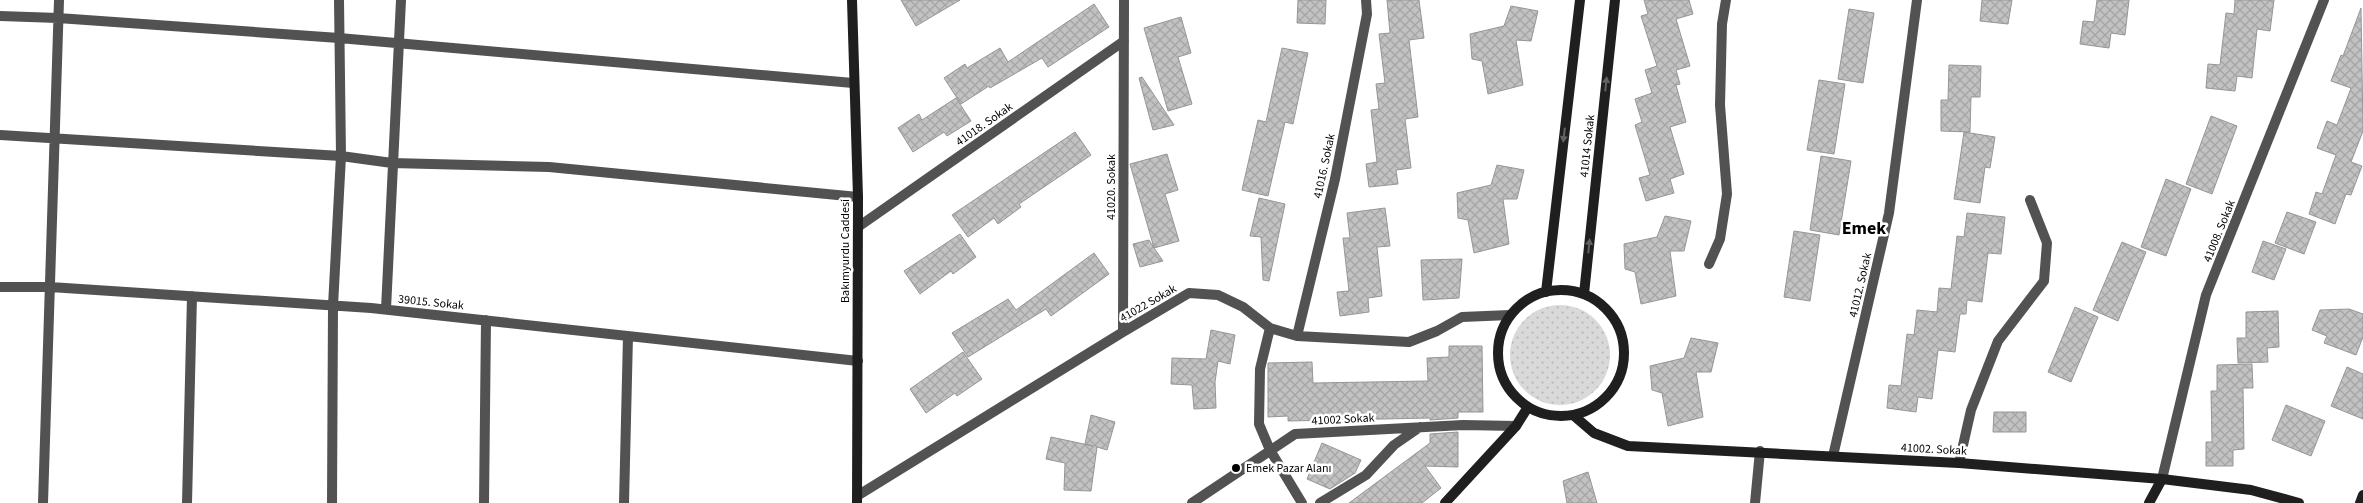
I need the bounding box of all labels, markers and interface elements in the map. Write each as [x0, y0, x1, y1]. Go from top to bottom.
one-way arrow [1602, 76, 1610, 92]
street label: 41018. Sokak [952, 99, 1016, 150]
street label: 41014 Sokak [1576, 114, 1599, 178]
one-way arrow [1560, 128, 1568, 144]
street label: 41016. Sokak [1309, 132, 1340, 200]
street label: 41020. Sokak [1103, 154, 1120, 220]
street label: 41008. Sokak [2199, 197, 2240, 265]
street label: Bakımyurdu Caddesi [837, 199, 854, 303]
district label: Emek [1842, 216, 1886, 241]
one-way arrow [1585, 238, 1593, 254]
street label: 41012. Sokak [1845, 251, 1876, 319]
street label: 41022 Sokak [1117, 280, 1180, 327]
street label: 39015. Sokak [397, 291, 465, 314]
street label: 41002 Sokak [1311, 409, 1375, 430]
street label: 41002. Sokak [1901, 439, 1967, 460]
place label: Emek Pazar Alanı [1246, 460, 1332, 477]
marker: Emek Pazar Alanı [1230, 462, 1242, 474]

